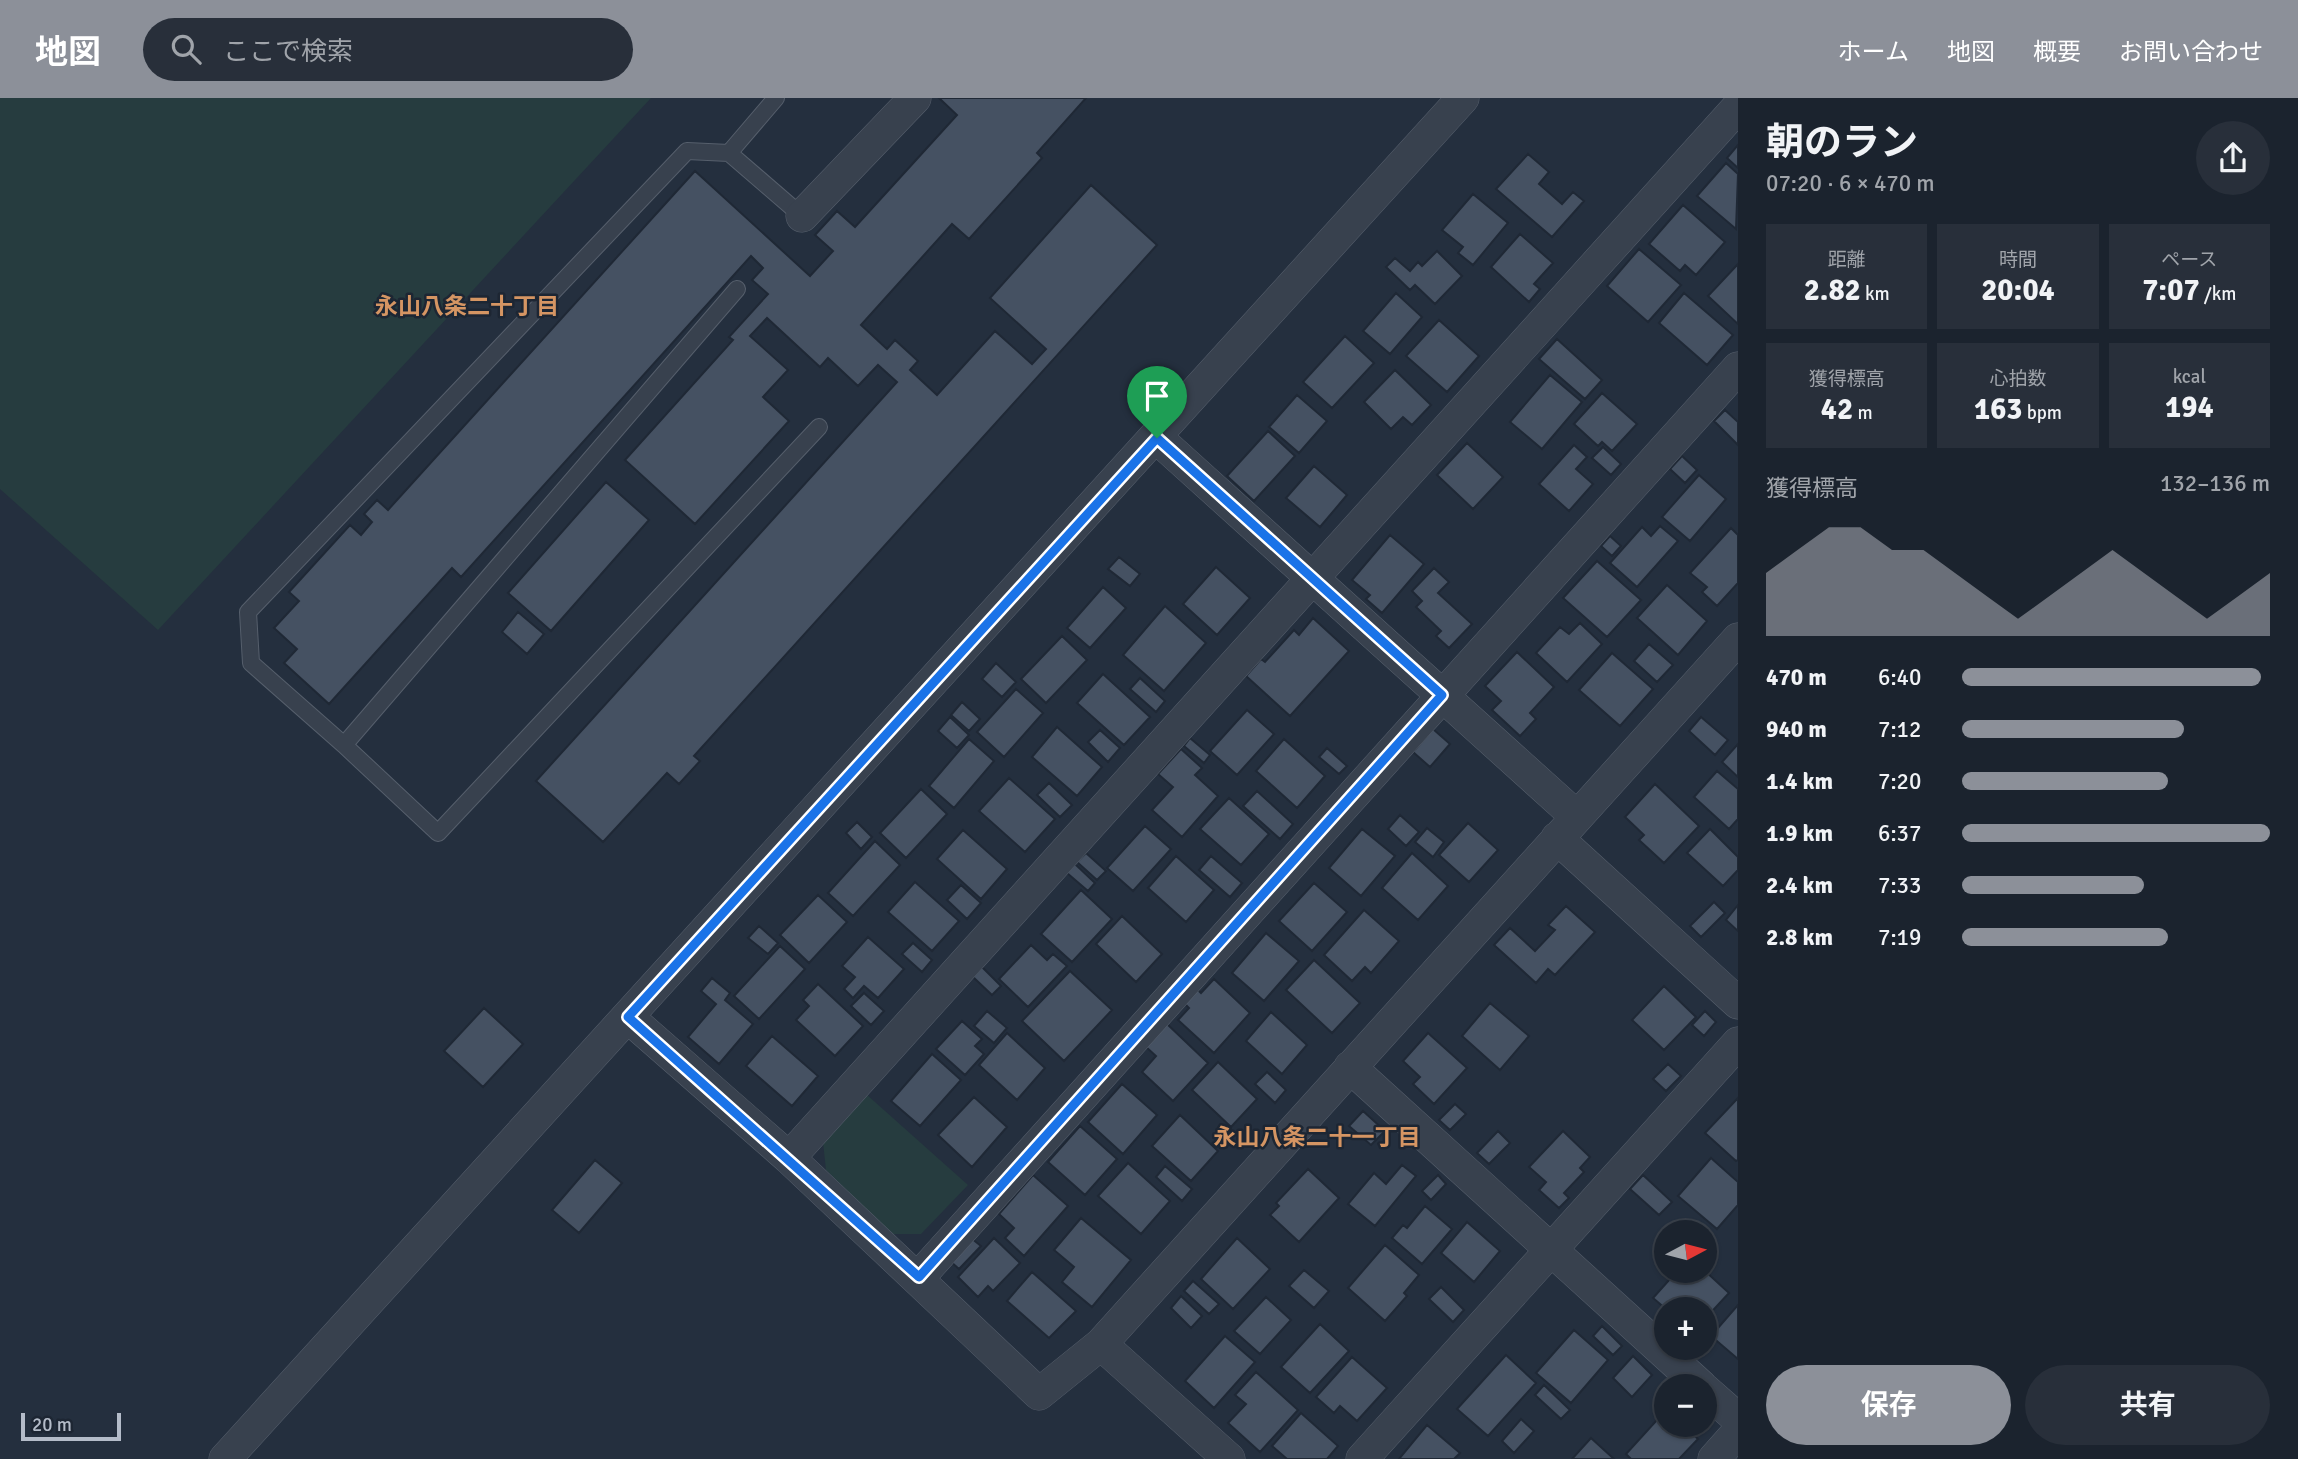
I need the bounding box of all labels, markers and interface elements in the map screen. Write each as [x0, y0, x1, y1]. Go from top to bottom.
search box [143, 18, 633, 81]
icon: search [167, 30, 205, 68]
text: 地図 [35, 32, 101, 73]
text: ここで検索 [223, 36, 353, 68]
text: ホーム [1838, 37, 1909, 67]
text: 地図 [1947, 37, 1995, 67]
text: 概要 [2033, 37, 2081, 67]
text: お問い合わせ [2119, 37, 2263, 67]
text: 朝のラン [1766, 119, 1918, 166]
button: share [2196, 121, 2270, 195]
text: 07:20 · 6 × 470 m [1766, 169, 1935, 198]
text: 距離 [1828, 248, 1866, 272]
text: 時間 [1999, 248, 2037, 272]
text: ペース [2161, 248, 2217, 272]
text: 2.82 [1804, 272, 1861, 309]
text: 20:04 [1981, 272, 2055, 309]
text: 7:07 [2142, 272, 2200, 309]
text: km [1861, 282, 1890, 306]
text: /km [2200, 282, 2236, 306]
district label: 永山八条二十丁目 [375, 292, 559, 321]
text: kcal [2173, 365, 2206, 389]
pin [1127, 366, 1187, 438]
text: 獲得標高 [1809, 367, 1885, 391]
text: 心拍数 [1989, 367, 2047, 391]
icon: arrive [1138, 377, 1176, 415]
text: 194 [2165, 389, 2214, 426]
text: 42 [1821, 391, 1853, 428]
text: 163 [1974, 391, 2023, 428]
text: m [1853, 401, 1873, 425]
text: bpm [2023, 401, 2062, 425]
text: 132–136 m [2160, 469, 2270, 498]
text: 獲得標高 [1766, 474, 1858, 503]
text: 470 m [1766, 663, 1827, 692]
text: 6:40 [1878, 663, 1921, 692]
text: 940 m [1766, 715, 1827, 744]
text: 7:12 [1878, 715, 1921, 744]
text: 1.4 km [1766, 767, 1833, 796]
text: 7:20 [1878, 767, 1921, 796]
text: 1.9 km [1766, 819, 1833, 848]
text: 6:37 [1878, 819, 1921, 848]
text: 2.4 km [1766, 871, 1833, 900]
text: 7:33 [1878, 871, 1921, 900]
text: 2.8 km [1766, 923, 1833, 952]
text: 7:19 [1878, 923, 1921, 952]
district label: 永山八条二十一丁目 [1214, 1123, 1421, 1152]
north arrow [1654, 1220, 1717, 1283]
map controls [1654, 1220, 1717, 1437]
button: + [1654, 1297, 1717, 1360]
button: 保存 [1766, 1365, 2011, 1445]
button: 共有 [2025, 1365, 2270, 1445]
button: − [1654, 1374, 1717, 1437]
scale bar [21, 1410, 121, 1442]
text: 20 m [32, 1413, 72, 1437]

